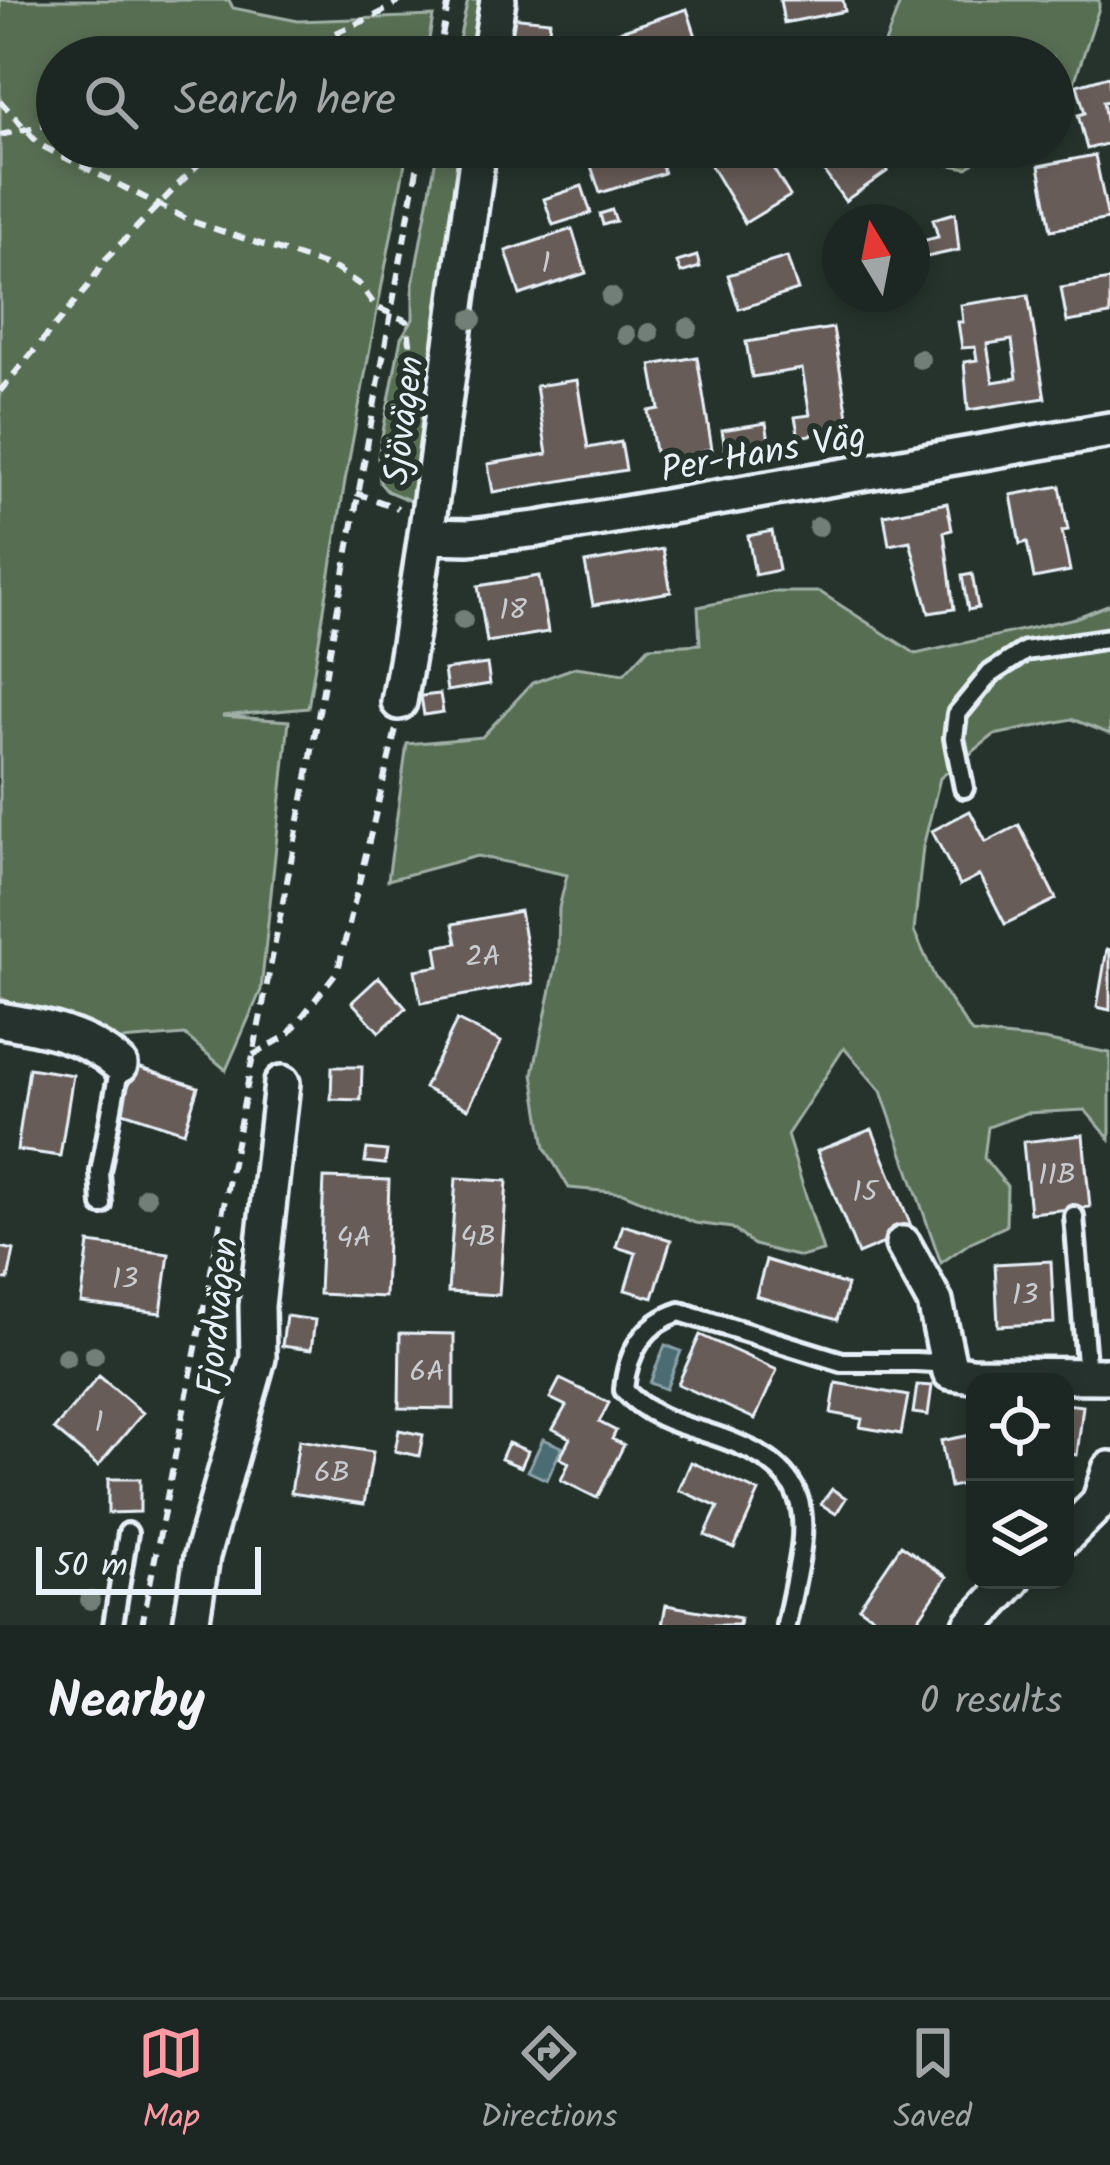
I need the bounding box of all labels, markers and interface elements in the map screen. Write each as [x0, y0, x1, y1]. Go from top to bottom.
search box [36, 36, 1074, 168]
text: Search here [174, 66, 396, 138]
icon: search [78, 69, 144, 135]
north arrow [822, 204, 930, 312]
house number: 1 [541, 240, 551, 288]
street label: Sjövägen [369, 353, 442, 488]
street label: Per-Hans Väg [657, 408, 871, 501]
house number: 18 [499, 587, 528, 635]
house number: 2A [465, 934, 501, 982]
house number: 11B [1038, 1152, 1076, 1200]
house number: 15 [852, 1169, 880, 1217]
house number: 4B [460, 1214, 496, 1262]
house number: 4A [337, 1215, 371, 1263]
street label: Fjordvägen [183, 1234, 256, 1398]
house number: 13 [112, 1256, 138, 1304]
house number: 13 [1012, 1272, 1038, 1320]
house number: 6A [410, 1349, 444, 1397]
map controls [966, 1373, 1074, 1589]
button: locate [966, 1373, 1074, 1481]
house number: 1 [94, 1399, 104, 1447]
house number: 6B [314, 1450, 350, 1498]
button: layers [966, 1481, 1074, 1589]
scale bar [36, 1541, 261, 1594]
text: 50 m [54, 1541, 128, 1594]
text: Nearby [48, 1663, 205, 1744]
text: 0 results [920, 1672, 1062, 1734]
tab: Map [138, 2020, 204, 2145]
tab: Directions [480, 2020, 617, 2145]
tab: Saved [894, 2020, 972, 2145]

